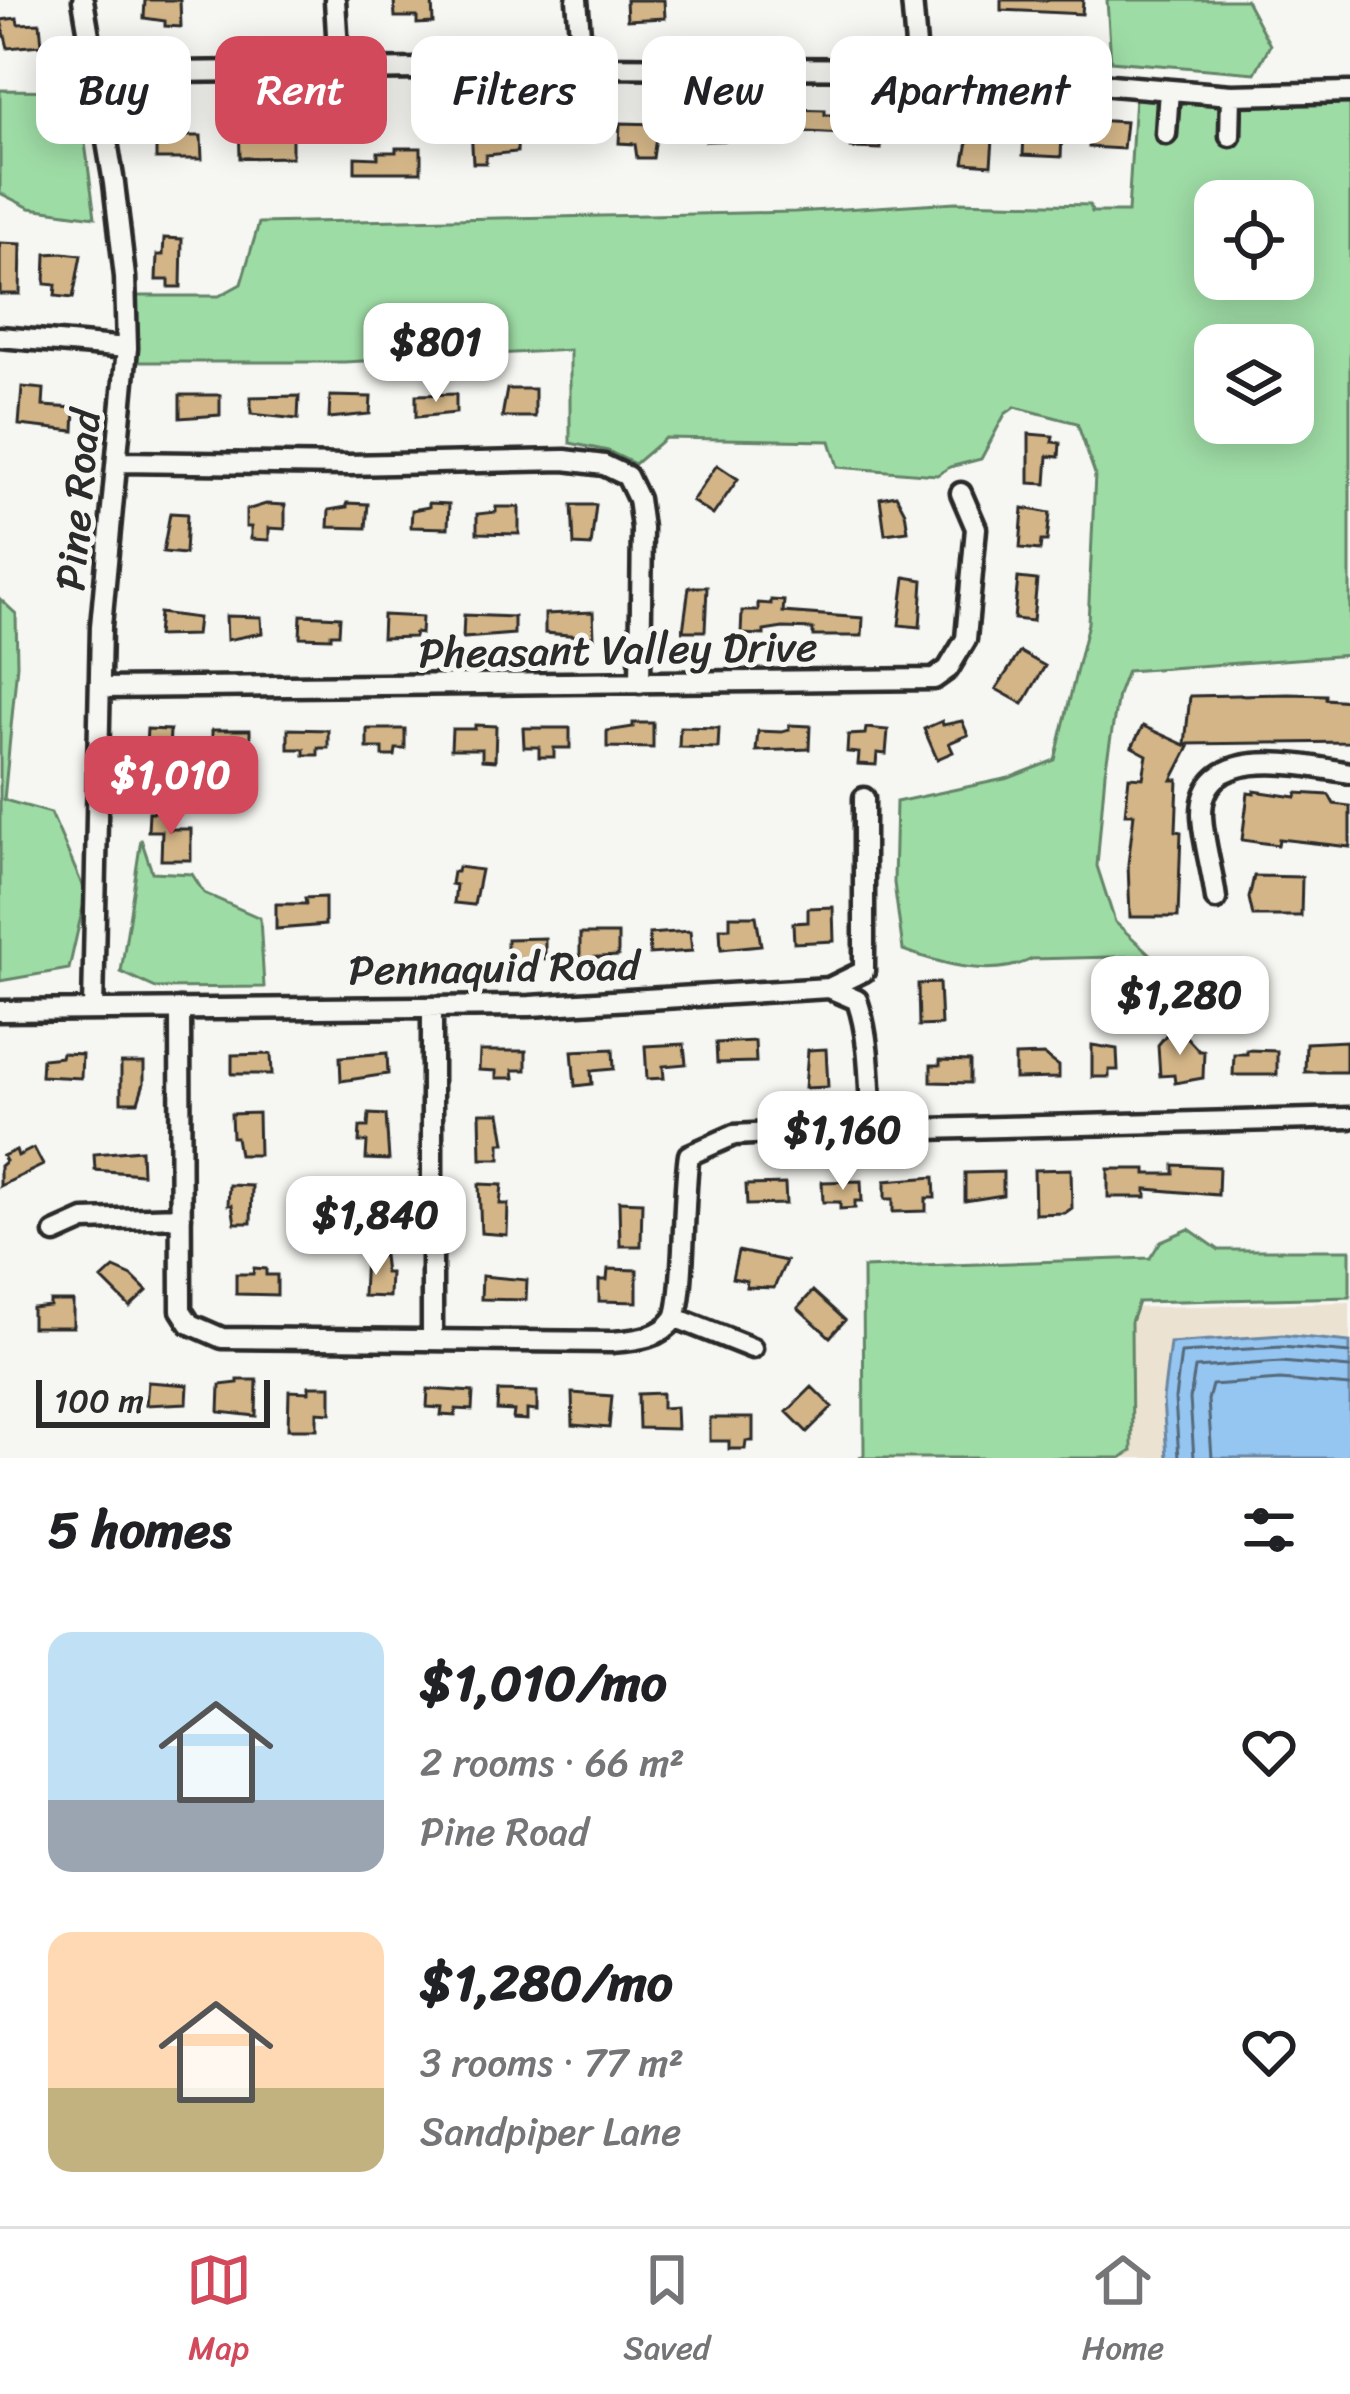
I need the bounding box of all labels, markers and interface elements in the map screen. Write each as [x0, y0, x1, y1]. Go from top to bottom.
chip: Buy [36, 36, 191, 144]
chip: Rent [215, 36, 387, 144]
chip: Filters [411, 36, 618, 144]
chip: New [642, 36, 806, 144]
chip: Apartment [830, 36, 1112, 144]
map controls [1194, 180, 1314, 444]
button: locate [1194, 180, 1314, 300]
pin: $801 [365, 303, 507, 405]
text: $801 [390, 307, 482, 376]
button: layers [1194, 324, 1314, 444]
street label: Pine Road [33, 403, 123, 594]
street label: Pheasant Valley Drive [418, 610, 818, 690]
pin: $1,010 [73, 736, 269, 838]
text: $1,010 [111, 740, 231, 809]
street label: Pennaquid Road [348, 928, 643, 1008]
pin: $1,280 [1082, 956, 1278, 1058]
text: $1,280 [1118, 960, 1242, 1029]
pin: $1,160 [745, 1091, 941, 1193]
text: $1,160 [784, 1095, 902, 1164]
pin: $1,840 [278, 1176, 474, 1278]
text: $1,840 [313, 1180, 439, 1249]
text: 100 m [54, 1372, 144, 1430]
scale bar [36, 1374, 270, 1427]
text: 5 homes [48, 1485, 231, 1575]
icon: filters [1236, 1497, 1302, 1563]
text: $1,010/mo [420, 1638, 667, 1728]
icon: home [144, 1680, 288, 1824]
icon: heart [1236, 1719, 1302, 1785]
text: 2 rooms · 66 m² [420, 1728, 685, 1797]
text: Pine Road [420, 1797, 589, 1866]
text: $1,280/mo [420, 1938, 673, 2028]
icon: home [144, 1980, 288, 2124]
icon: heart [1236, 2019, 1302, 2085]
text: 3 rooms · 77 m² [420, 2028, 684, 2097]
text: Sandpiper Lane [420, 2097, 681, 2166]
tab: Map [186, 2247, 252, 2377]
tab: Saved [623, 2247, 710, 2377]
tab: Home [1082, 2247, 1164, 2377]

